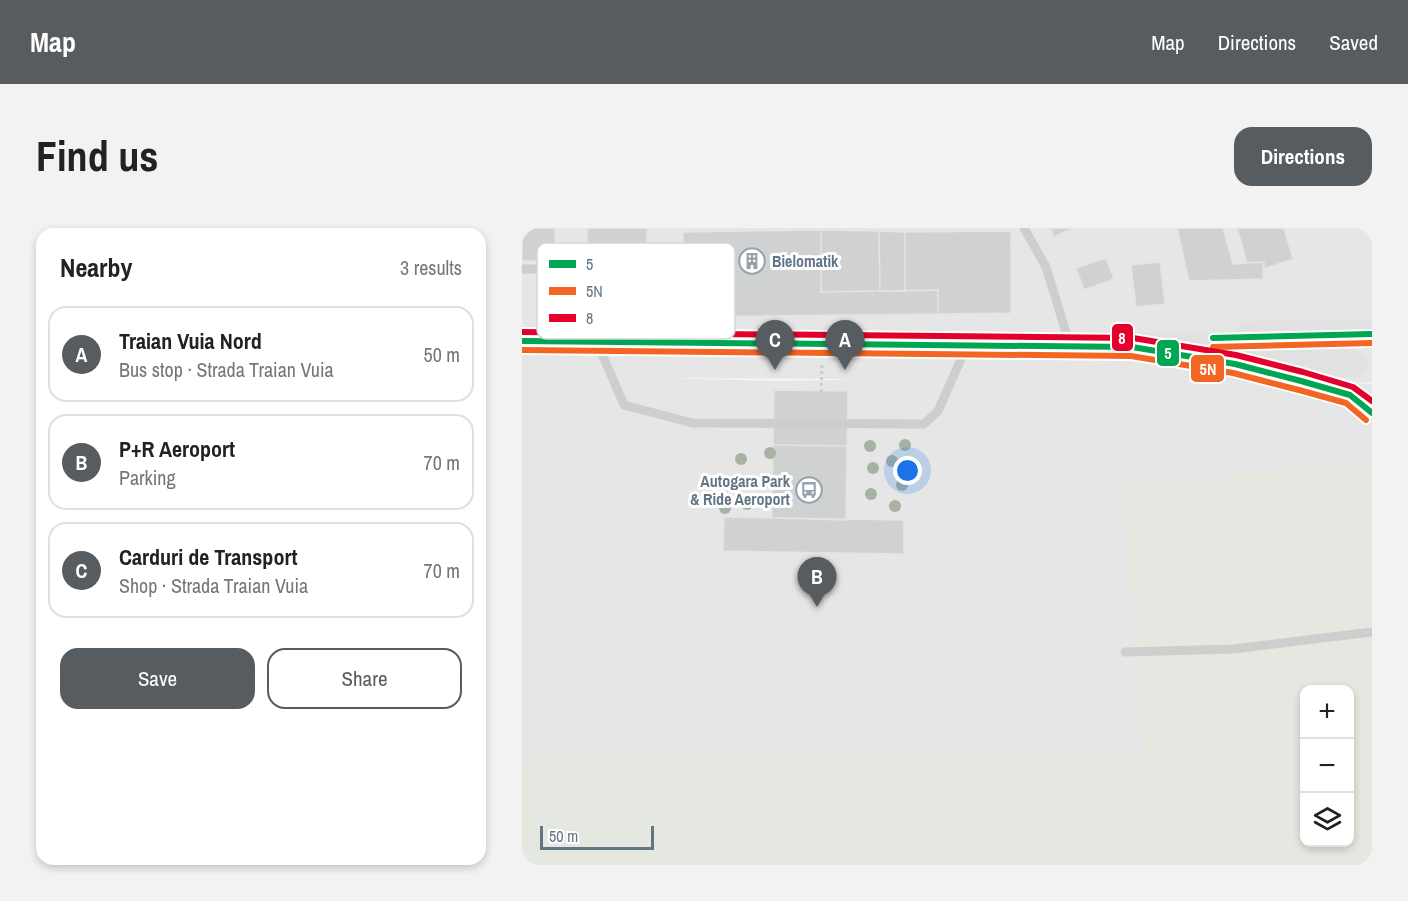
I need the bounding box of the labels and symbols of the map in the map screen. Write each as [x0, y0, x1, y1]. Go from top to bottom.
legend [537, 243, 735, 339]
building icon: Bielomatik [737, 246, 767, 276]
place label: Bielomatik [772, 250, 839, 272]
text: 5 [586, 253, 593, 275]
text: 5N [586, 280, 603, 302]
text: 8 [586, 307, 593, 329]
pin: C [756, 320, 794, 370]
pin: A [826, 320, 864, 370]
line badge: 8 [1111, 323, 1134, 352]
text: 8 [1118, 327, 1126, 349]
line badge: 5 [1156, 339, 1180, 367]
text: 5 [1164, 342, 1172, 364]
line badge: 5N [1190, 354, 1225, 383]
text: 5N [1200, 358, 1216, 380]
your location [893, 456, 922, 485]
place label: Autogara Park & Ride Aeroport [690, 470, 791, 510]
bus stop icon: Autogara Park & Ride Aeroport [794, 475, 824, 505]
pin: B [798, 558, 836, 607]
scale bar [540, 823, 654, 850]

